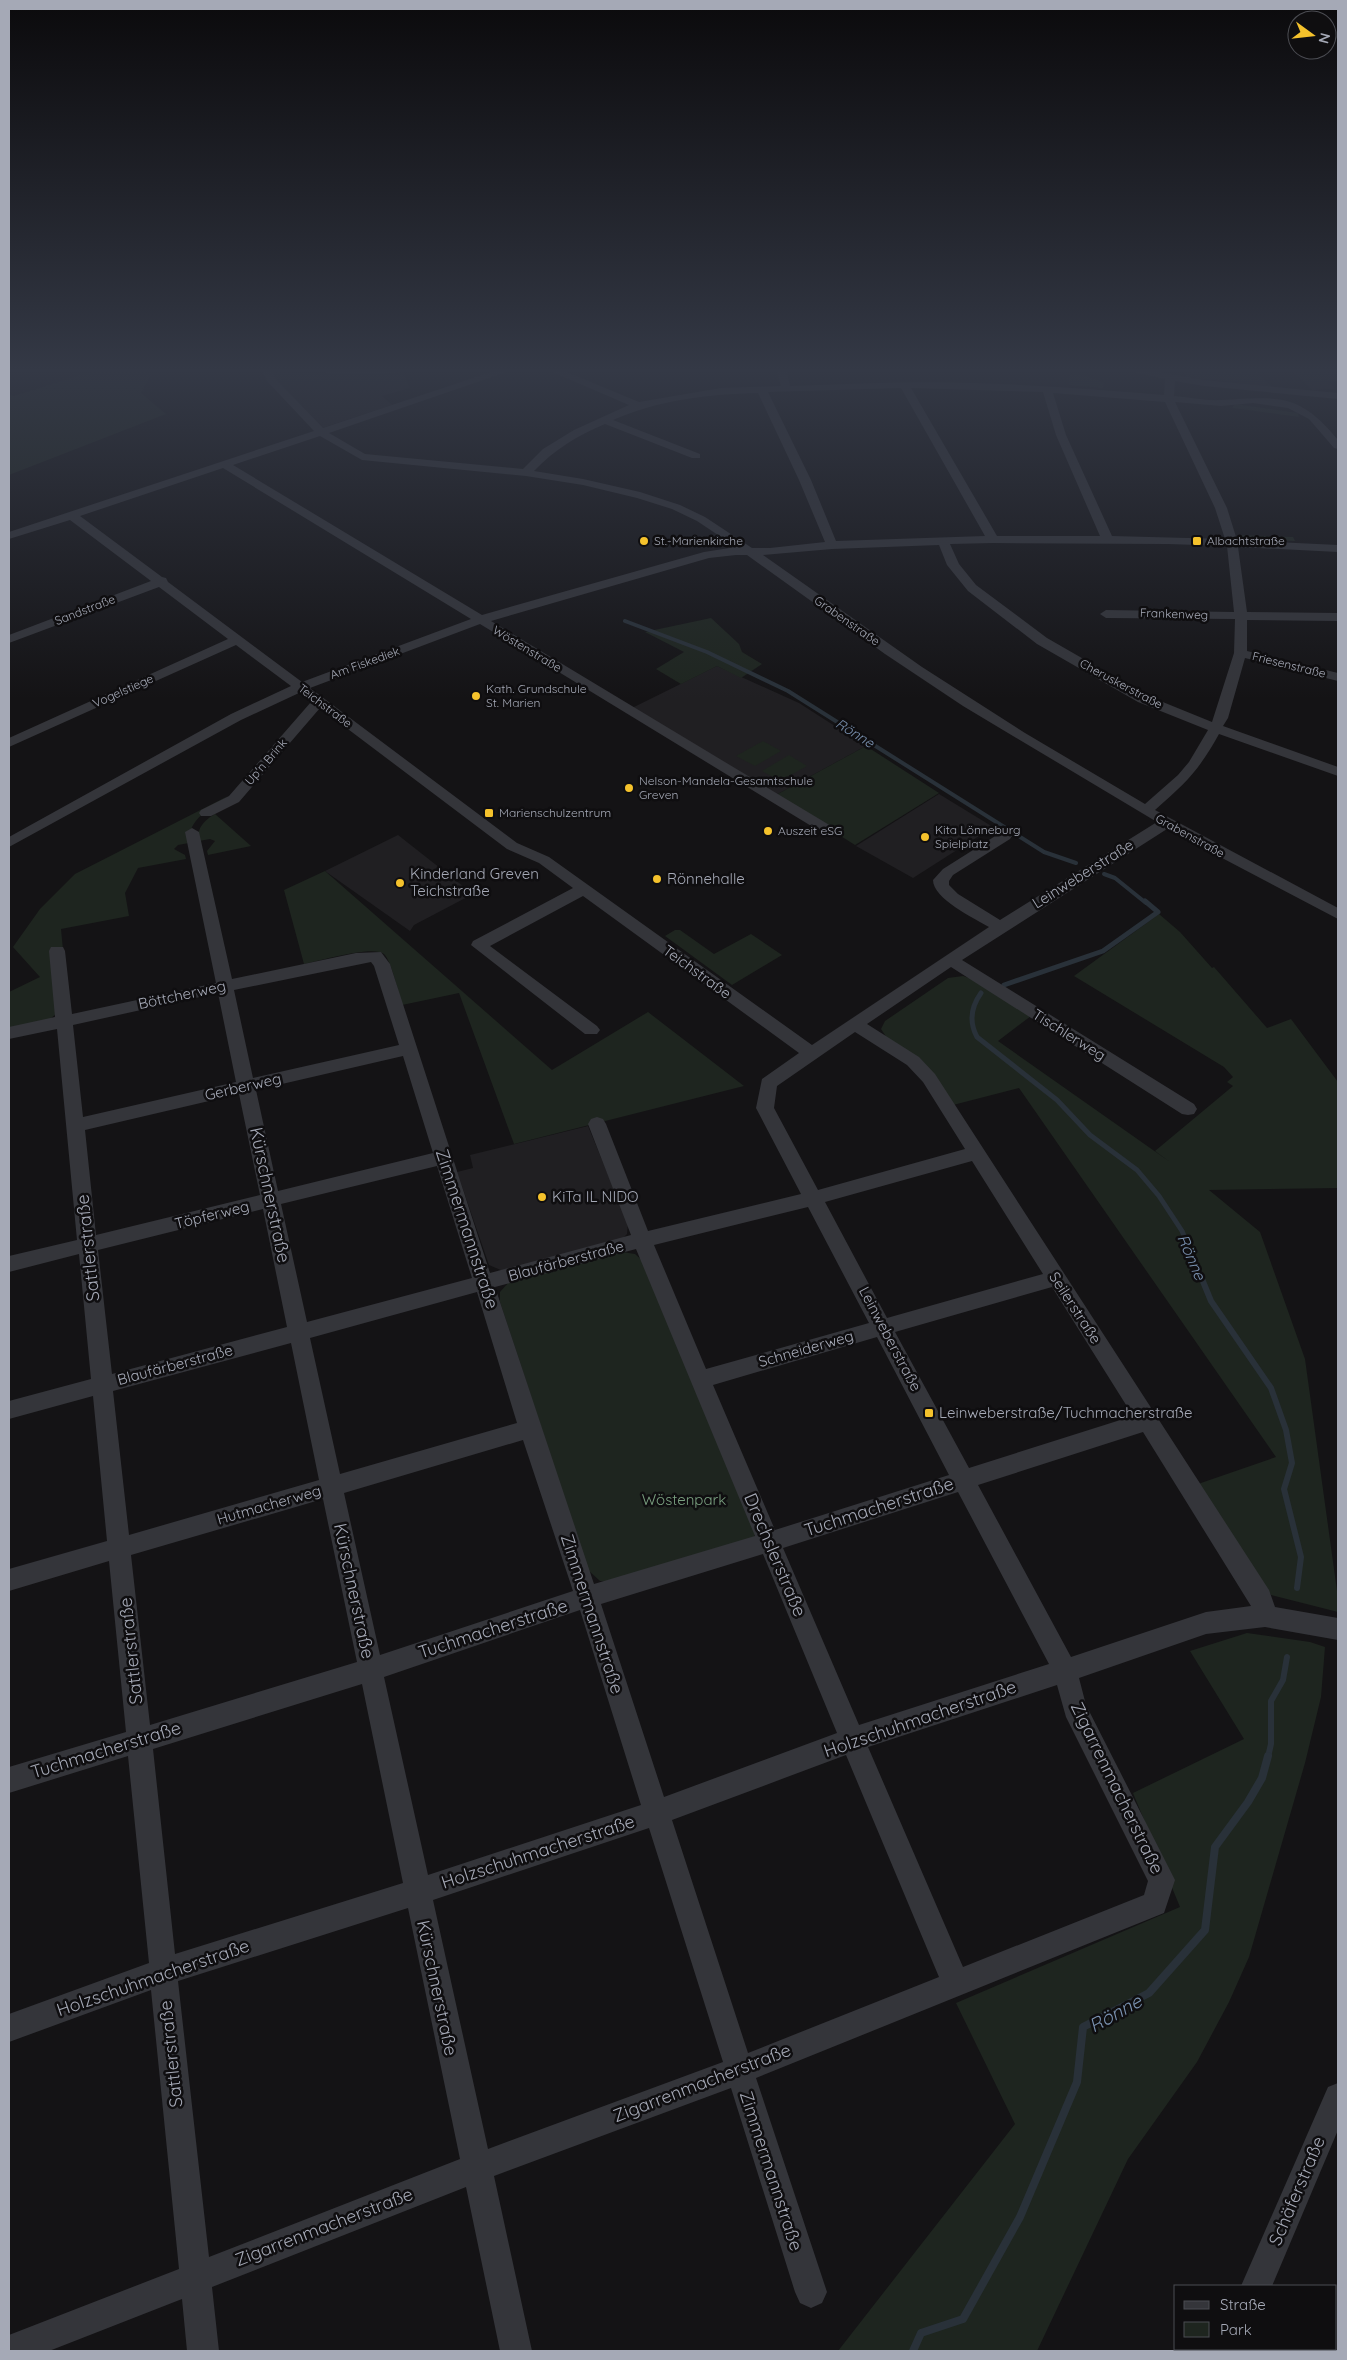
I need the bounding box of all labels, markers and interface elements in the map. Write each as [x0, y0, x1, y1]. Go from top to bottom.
north arrow [1287, 10, 1337, 60]
text: N [1315, 31, 1335, 46]
place label: St.-Marienkirche [654, 533, 743, 548]
place label: Albachtstraße [1207, 533, 1285, 548]
marker: St.-Marienkirche [638, 535, 650, 547]
marker: Albachtstraße [1191, 535, 1203, 547]
street label: Sandstraße [52, 591, 117, 628]
street label: Grabenstraße [812, 592, 883, 649]
street label: Frankenweg [1140, 605, 1209, 622]
street label: Wöstenstraße [490, 622, 565, 675]
street label: Am Fiskediek [328, 643, 402, 682]
street label: Friesenstraße [1251, 648, 1328, 681]
street label: Cheruskerstraße [1077, 655, 1165, 712]
street label: Vogelstiege [90, 670, 156, 711]
street label: Teichstraße [295, 680, 355, 731]
place label: Kath. Grundschule St. Marien [486, 681, 587, 710]
marker: Kath. Grundschule St. Marien [470, 690, 482, 702]
water label: Rönne [832, 714, 878, 752]
street label: Up'n Brink [241, 735, 290, 788]
place label: Nelson-Mandela-Gesamtschule Greven [639, 773, 813, 802]
marker: Nelson-Mandela-Gesamtschule Greven [623, 782, 635, 794]
place label: Marienschulzentrum [499, 805, 611, 820]
marker: Marienschulzentrum [483, 807, 495, 819]
street label: Grabenstraße [1153, 810, 1228, 861]
place label: Kita Lönneburg Spielplatz [935, 822, 1021, 851]
place label: Auszeit eSG [778, 823, 842, 838]
marker: Auszeit eSG [762, 825, 774, 837]
marker: Kita Lönneburg Spielplatz [919, 831, 931, 843]
street label: Leinweberstraße [1029, 835, 1137, 912]
place label: Kinderland Greven Teichstraße [410, 864, 539, 900]
place label: Rönnehalle [667, 869, 745, 888]
marker: Rönnehalle [651, 873, 663, 885]
marker: Kinderland Greven Teichstraße [394, 877, 406, 889]
street label: Teichstraße [660, 941, 735, 1003]
street label: Böttcherweg [136, 976, 228, 1013]
street label: Tischlerweg [1029, 1005, 1109, 1065]
street label: Gerberweg [203, 1069, 283, 1105]
street label: Kürschnerstraße [245, 1125, 296, 1265]
street label: Zimmermannstraße [431, 1146, 504, 1312]
place label: KiTa IL NIDO [552, 1187, 638, 1206]
marker: KiTa IL NIDO [536, 1191, 548, 1203]
street label: Sattlerstraße [70, 1193, 105, 1303]
street label: Töpferweg [173, 1196, 251, 1233]
water label: Rönne [1173, 1231, 1211, 1284]
street label: Blaufärberstraße [506, 1236, 626, 1285]
street label: Seilerstraße [1045, 1268, 1106, 1347]
street label: Leinweberstraße [855, 1283, 926, 1394]
street label: Schneiderweg [756, 1326, 856, 1371]
street label: Blaufärberstraße [115, 1340, 235, 1389]
place label: Leinweberstraße/Tuchmacherstraße [939, 1403, 1192, 1422]
marker: Leinweberstraße/Tuchmacherstraße [923, 1407, 935, 1419]
street label: Tuchmacherstraße [801, 1472, 956, 1542]
street label: Hutmacherweg [215, 1481, 323, 1528]
park label: Wöstenpark [642, 1490, 726, 1509]
street label: Drechslerstraße [739, 1490, 812, 1620]
street label: Kürschnerstraße [329, 1521, 380, 1661]
street label: Zimmermannstraße [556, 1531, 629, 1697]
street label: Tuchmacherstraße [415, 1594, 570, 1664]
street label: Sattlerstraße [113, 1596, 148, 1706]
street label: Holzschuhmacherstraße [820, 1675, 1019, 1762]
street label: Zigarrenmacherstraße [1066, 1698, 1169, 1878]
street label: Tuchmacherstraße [28, 1716, 184, 1783]
street label: Holzschuhmacherstraße [438, 1809, 638, 1894]
street label: Kürschnerstraße [412, 1918, 463, 2058]
street label: Holzschuhmacherstraße [53, 1934, 252, 2021]
water label: Rönne [1084, 1988, 1147, 2037]
street label: Sattlerstraße [153, 1999, 188, 2109]
street label: Zigarrenmacherstraße [610, 2038, 794, 2127]
street label: Zimmermannstraße [735, 2088, 808, 2254]
street label: Schäferstraße [1263, 2133, 1330, 2249]
street label: Zigarrenmacherstraße [232, 2182, 416, 2271]
legend [1174, 2285, 1337, 2350]
text: Straße [1220, 2295, 1266, 2314]
text: Park [1220, 2320, 1252, 2339]

